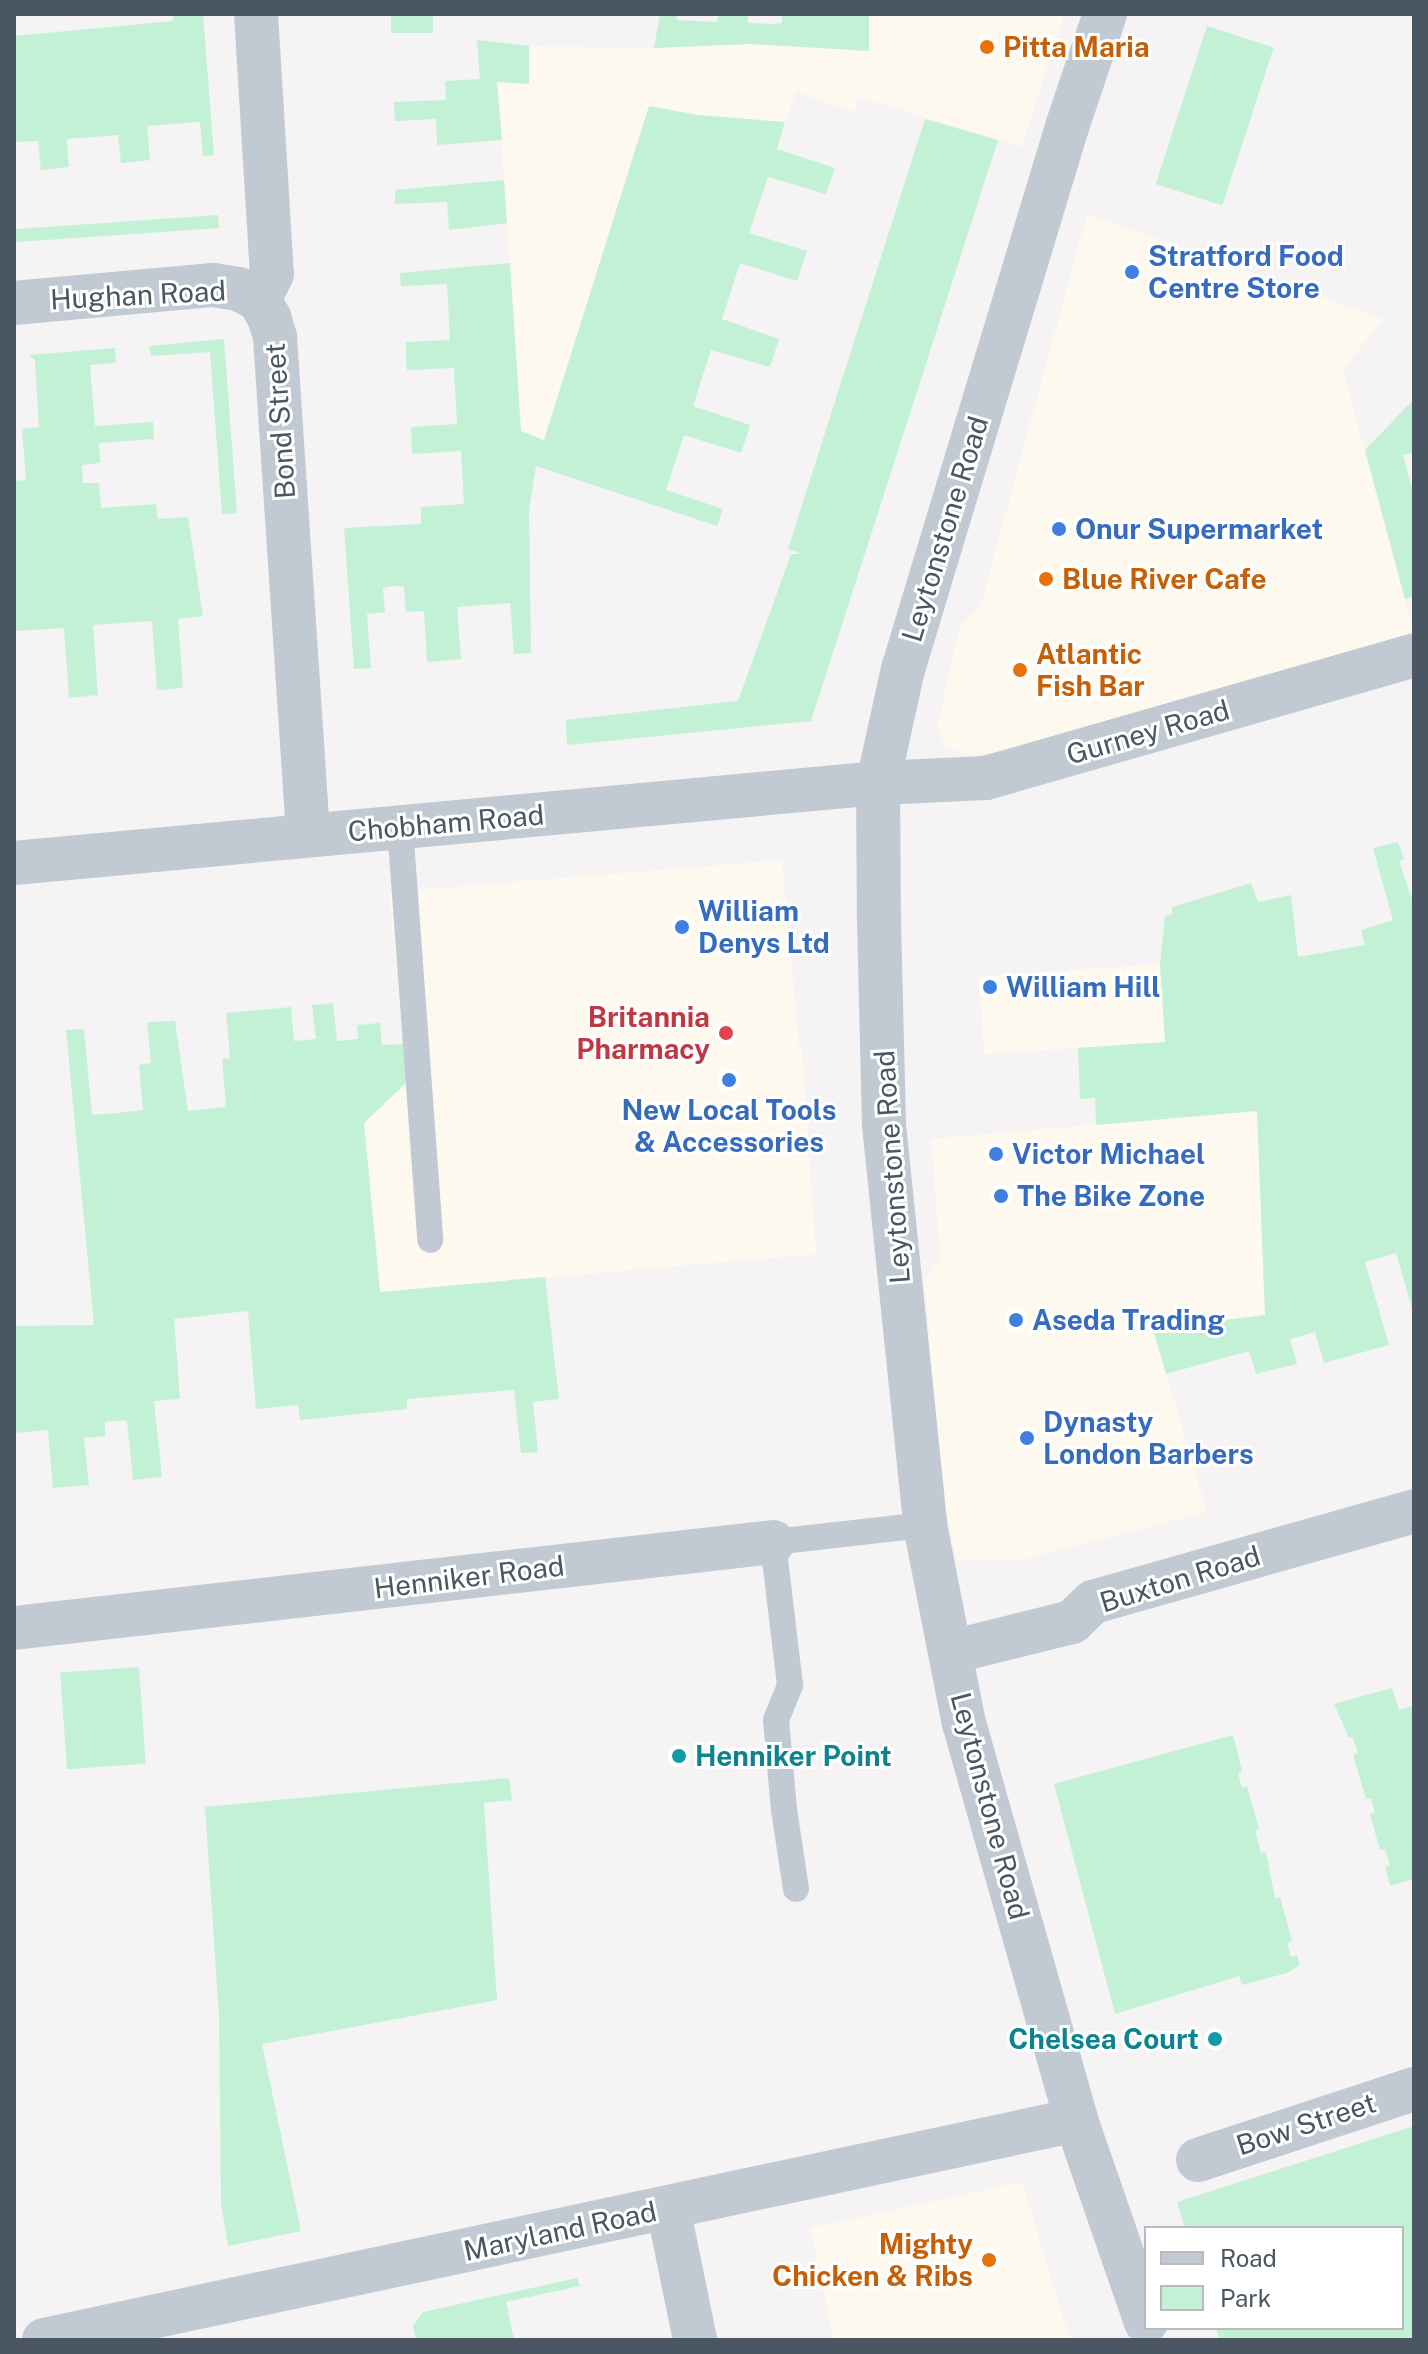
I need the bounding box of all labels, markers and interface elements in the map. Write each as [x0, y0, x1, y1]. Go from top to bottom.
place label: Pitta Maria [1003, 30, 1150, 64]
marker: Pitta Maria [978, 38, 996, 56]
place label: Stratford Food Centre Store [1148, 239, 1344, 305]
marker: Stratford Food Centre Store [1123, 263, 1141, 281]
street label: Hughan Road [49, 274, 227, 316]
street label: Bond Street [258, 342, 302, 500]
street label: Leytonstone Road [895, 412, 995, 646]
place label: Onur Supermarket [1075, 512, 1323, 546]
marker: Onur Supermarket [1050, 520, 1068, 538]
place label: Blue River Cafe [1062, 562, 1267, 596]
marker: Blue River Cafe [1037, 570, 1055, 588]
place label: Atlantic Fish Bar [1036, 637, 1145, 703]
marker: Atlantic Fish Bar [1011, 661, 1029, 679]
street label: Gurney Road [1063, 693, 1233, 771]
street label: Chobham Road [346, 798, 546, 848]
place label: William Denys Ltd [698, 894, 830, 960]
marker: William Denys Ltd [673, 918, 691, 936]
place label: William Hill [1006, 970, 1160, 1004]
marker: William Hill [981, 978, 999, 996]
place label: Britannia Pharmacy [576, 1000, 710, 1066]
marker: Britannia Pharmacy [717, 1024, 735, 1042]
street label: Leytonstone Road [867, 1049, 917, 1285]
marker: New Local Tools & Accessories [720, 1071, 738, 1089]
place label: New Local Tools & Accessories [621, 1093, 837, 1159]
place label: Victor Michael [1012, 1137, 1205, 1171]
marker: Victor Michael [987, 1145, 1005, 1163]
place label: The Bike Zone [1017, 1179, 1205, 1213]
marker: The Bike Zone [992, 1187, 1010, 1205]
place label: Aseda Trading [1032, 1303, 1225, 1337]
marker: Aseda Trading [1007, 1311, 1025, 1329]
place label: Dynasty London Barbers [1043, 1405, 1254, 1471]
marker: Dynasty London Barbers [1018, 1429, 1036, 1447]
street label: Buxton Road [1096, 1539, 1264, 1619]
street label: Henniker Road [372, 1549, 566, 1605]
street label: Leytonstone Road [943, 1689, 1037, 1923]
place label: Henniker Point [695, 1739, 892, 1773]
marker: Henniker Point [670, 1747, 688, 1765]
place label: Chelsea Court [1008, 2022, 1199, 2056]
marker: Chelsea Court [1206, 2030, 1224, 2048]
street label: Bow Street [1232, 2086, 1380, 2162]
street label: Maryland Road [461, 2194, 659, 2268]
legend [1144, 2226, 1404, 2330]
place label: Mighty Chicken & Ribs [772, 2227, 973, 2293]
text: Road [1220, 2244, 1277, 2272]
marker: Mighty Chicken & Ribs [980, 2251, 998, 2269]
text: Park [1220, 2284, 1271, 2312]

